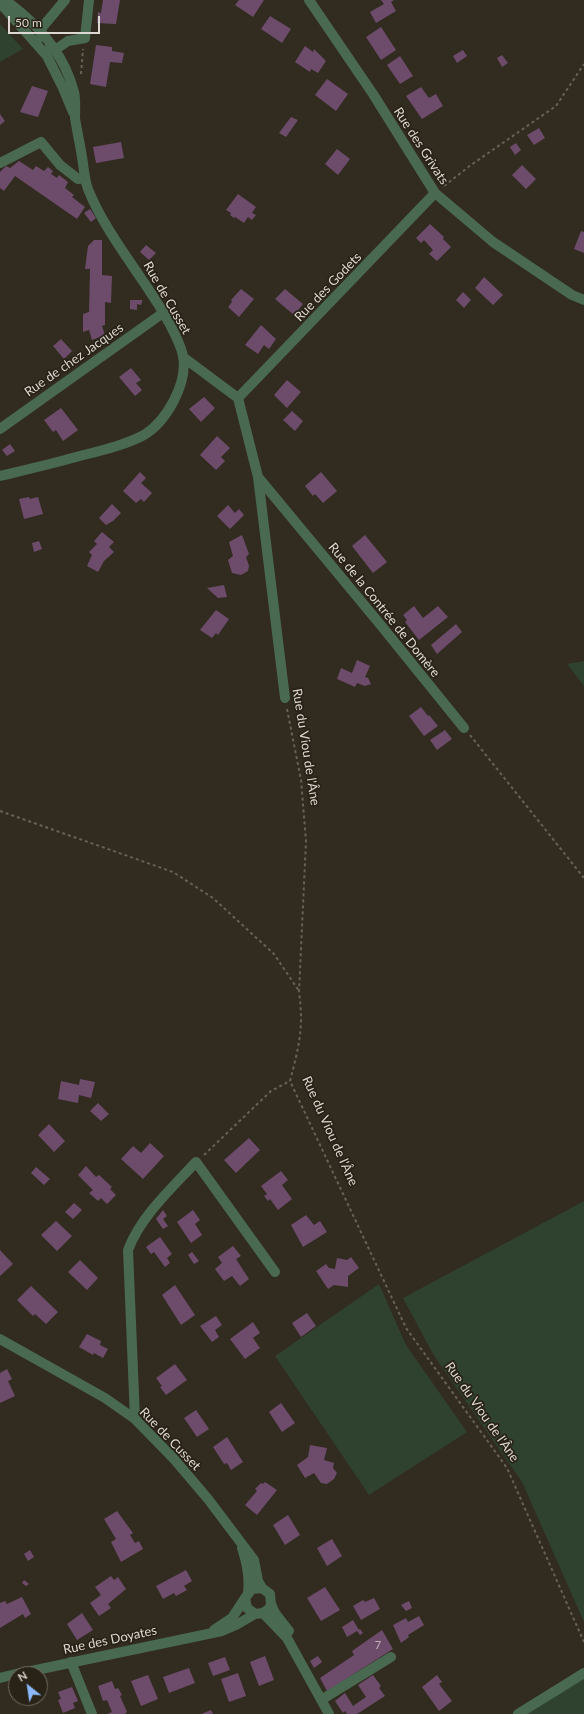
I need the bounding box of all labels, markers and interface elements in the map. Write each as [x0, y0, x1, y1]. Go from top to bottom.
scale bar [10, 8, 102, 34]
text: 50 m [15, 15, 42, 30]
street label: Rue des Grivats [390, 104, 452, 188]
street label: Rue des Godets [291, 249, 365, 325]
street label: Rue de Cusset [140, 259, 194, 337]
street label: Rue de chez Jacques [22, 320, 126, 400]
street label: Rue de la Contrée de Domère [325, 540, 443, 680]
street label: Rue du Viou de l'Âne [289, 687, 323, 807]
street label: Rue du Viou de l'Âne [299, 1074, 361, 1188]
street label: Rue du Viou de l'Âne [442, 1359, 522, 1465]
street label: Rue de Cusset [136, 1404, 204, 1474]
street label: Rue des Doyates [62, 1622, 158, 1658]
house number: 7 [375, 1638, 381, 1652]
north arrow [8, 1666, 48, 1706]
text: N [15, 1668, 29, 1684]

